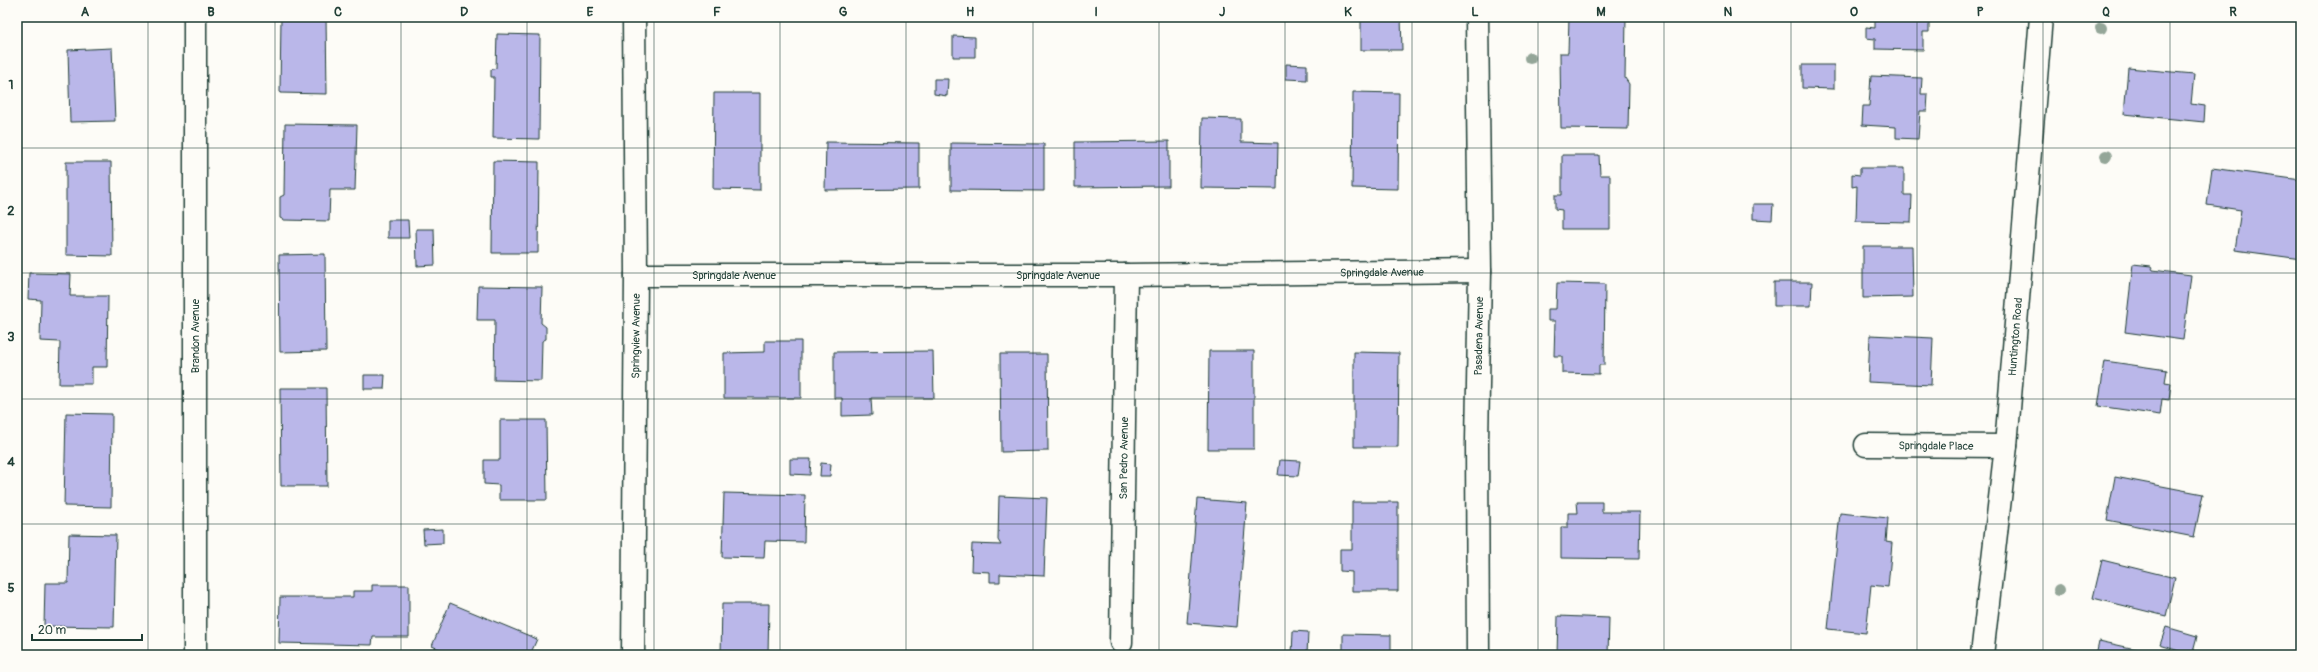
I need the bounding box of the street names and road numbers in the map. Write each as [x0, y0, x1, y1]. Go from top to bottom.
street label: Springdale Avenue [1340, 265, 1425, 279]
street label: Springdale Avenue [692, 269, 777, 282]
street label: Springdale Avenue [1016, 269, 1101, 282]
street label: Springview Avenue [629, 293, 642, 379]
street label: Pasadena Avenue [1472, 296, 1486, 376]
street label: Huntington Road [2005, 297, 2025, 376]
street label: Brandon Avenue [189, 298, 202, 373]
street label: San Pedro Avenue [1116, 416, 1131, 499]
street label: Springdale Place [1898, 439, 1974, 452]

